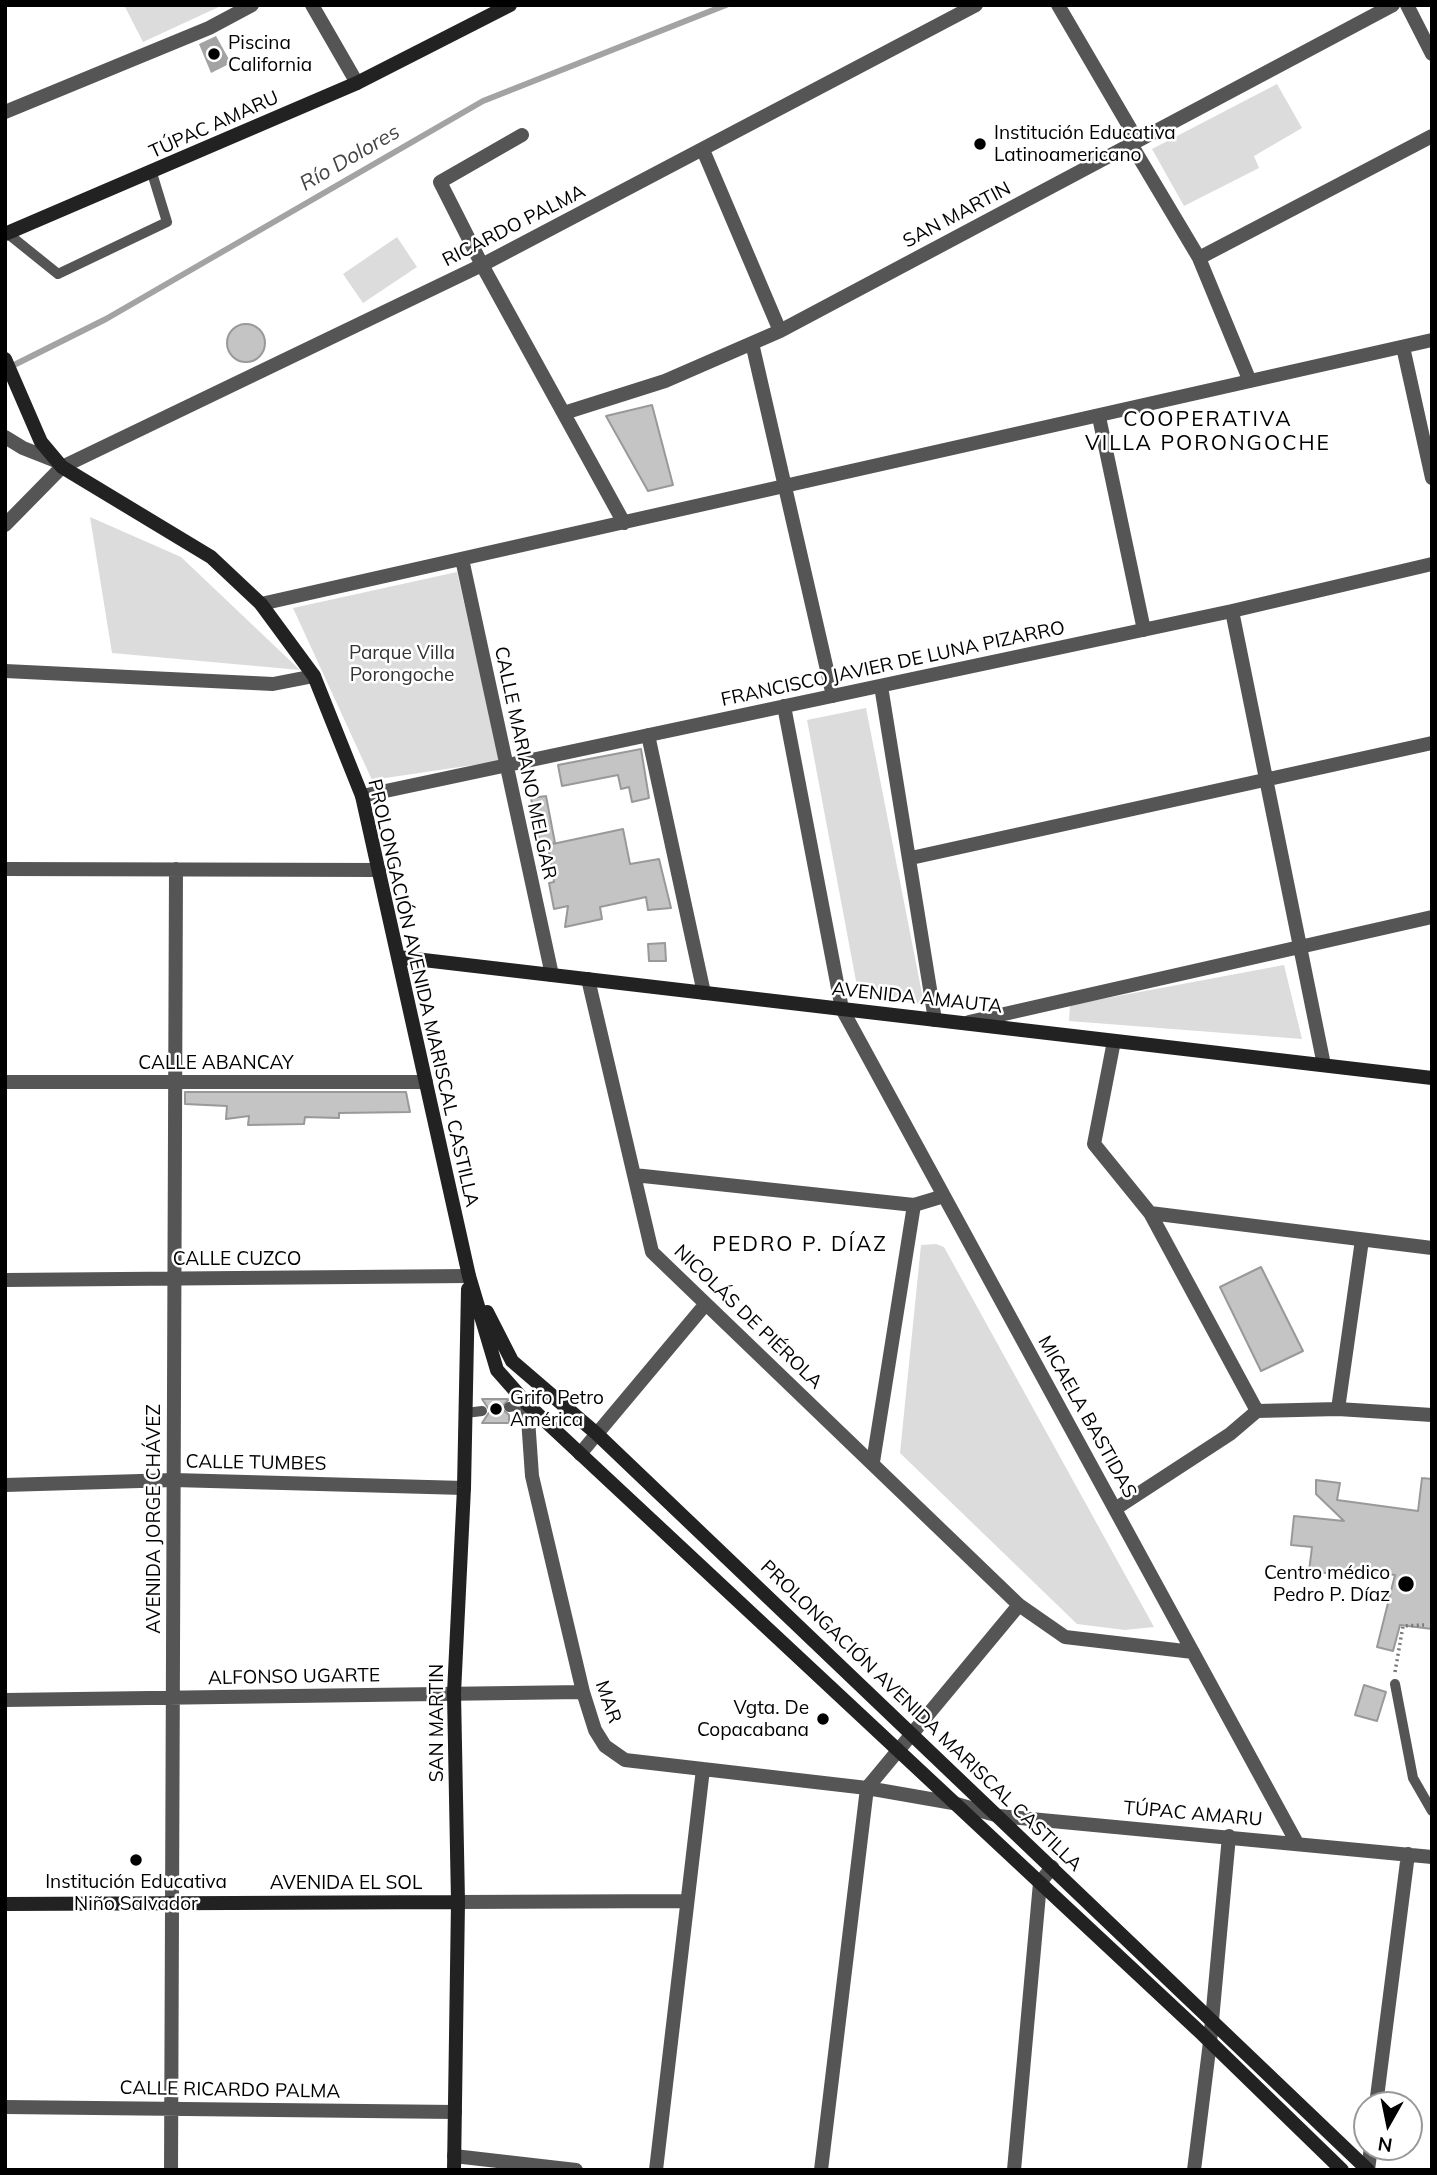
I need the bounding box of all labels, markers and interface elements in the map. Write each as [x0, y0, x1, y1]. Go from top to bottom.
place label: Piscina California [228, 32, 312, 76]
marker: Piscina California [206, 46, 222, 62]
street label: TÚPAC AMARU [146, 86, 282, 164]
water label: Río Dolores [296, 119, 404, 197]
place label: Institución Educativa Latinoamericano [994, 122, 1176, 166]
marker: Institución Educativa Latinoamericano [972, 136, 988, 152]
street label: SAN MARTIN [899, 177, 1015, 253]
street label: RICARDO PALMA [439, 180, 589, 272]
district label: COOPERATIVA VILLA PORONGOCHE [1087, 407, 1329, 457]
street label: FRANCISCO JAVIER DE LUNA PIZARRO [719, 616, 1067, 712]
park label: Parque Villa Porongoche [349, 642, 455, 686]
street label: CALLE MARIANO MELGAR [489, 644, 561, 882]
street label: PROLONGACIÓN AVENIDA MARISCAL CASTILLA [363, 777, 483, 1209]
street label: AVENIDA AMAUTA [831, 978, 1003, 1018]
street label: CALLE ABANCAY [138, 1052, 294, 1074]
district label: PEDRO P. DÍAZ [714, 1232, 886, 1258]
street label: NICOLÁS DE PIÉROLA [669, 1240, 827, 1394]
street label: CALLE CUZCO [173, 1248, 301, 1270]
street label: MICAELA BASTIDAS [1033, 1332, 1141, 1502]
place label: Grifo Petro América [510, 1387, 604, 1431]
marker: Grifo Petro América [488, 1401, 504, 1417]
street label: AVENIDA JORGE CHÁVEZ [143, 1404, 165, 1634]
street label: CALLE TUMBES [185, 1450, 327, 1476]
street label: PROLONGACIÓN AVENIDA MARISCAL CASTILLA [755, 1556, 1087, 1876]
place label: Centro médico Pedro P. Díaz [1264, 1562, 1390, 1606]
marker: Centro médico Pedro P. Díaz [1396, 1574, 1416, 1594]
street label: ALFONSO UGARTE [208, 1664, 380, 1690]
street label: SAN MARTIN [426, 1664, 448, 1782]
street label: MAR [590, 1678, 626, 1726]
place label: Vgta. De Copacabana [697, 1697, 809, 1741]
marker: Vgta. De Copacabana [815, 1711, 831, 1727]
street label: TÚPAC AMARU [1123, 1797, 1263, 1831]
marker: Institución Educativa Niño Salvador [128, 1852, 144, 1868]
place label: Institución Educativa Niño Salvador [45, 1871, 227, 1915]
street label: AVENIDA EL SOL [270, 1872, 422, 1894]
street label: CALLE RICARDO PALMA [119, 2077, 341, 2103]
north arrow [1353, 2091, 1423, 2161]
text: N [1376, 2132, 1394, 2158]

